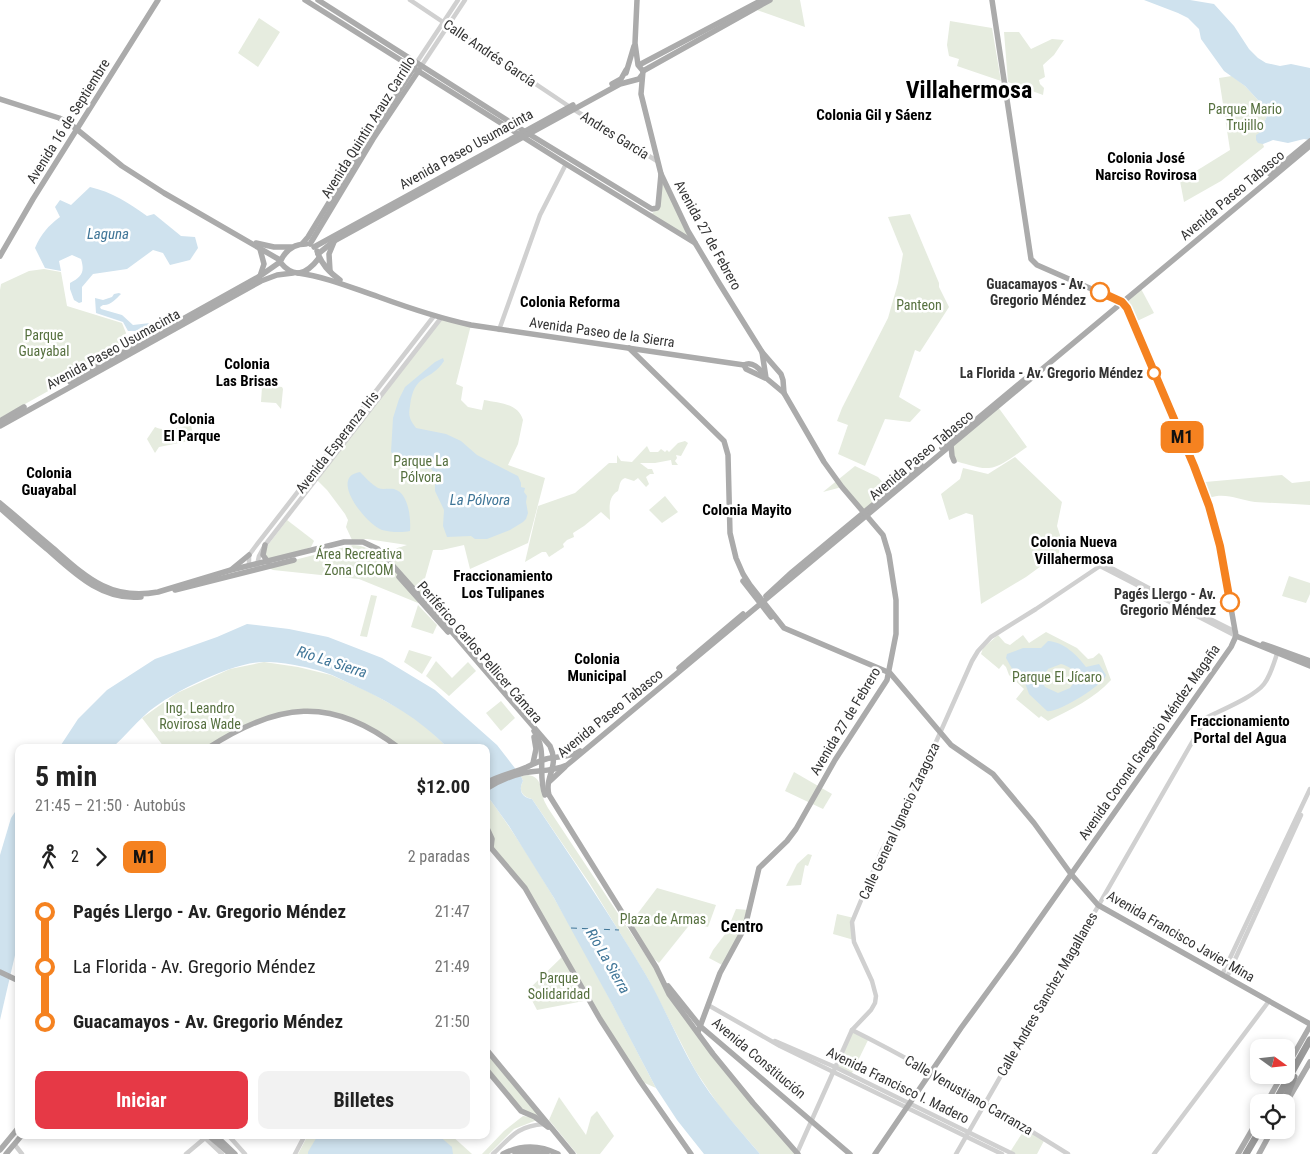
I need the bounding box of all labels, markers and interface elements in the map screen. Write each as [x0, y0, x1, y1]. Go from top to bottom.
street label: Calle Andrés García [441, 16, 539, 90]
street label: Avenida Quintin Arauz Carrillo [318, 53, 418, 201]
street label: Avenida 16 de Septiembre [23, 56, 113, 186]
district label: Villahermosa [906, 76, 1032, 104]
park label: Parque Mario Trujillo [1208, 101, 1282, 133]
street label: Avenida Paseo Usumacinta [396, 106, 536, 192]
district label: Colonia Gil y Sáenz [816, 106, 932, 124]
street label: Andres García [578, 108, 652, 162]
street label: Avenida Paseo Tabasco [1177, 147, 1287, 243]
district label: Colonia José Narciso Rovirosa [1095, 149, 1197, 184]
street label: Avenida 27 de Febrero [671, 177, 745, 293]
water label: Laguna [87, 225, 129, 243]
place label: Guacamayos - Av. Gregorio Méndez [986, 276, 1086, 308]
marker: Guacamayos - Av. Gregorio Méndez [1090, 282, 1110, 302]
district label: Colonia Reforma [520, 293, 620, 311]
park label: Panteon [896, 297, 942, 313]
street label: Avenida Paseo Usumacinta [43, 306, 183, 392]
street label: Avenida Paseo de la Sierra [528, 314, 676, 350]
park label: Parque Guayabal [19, 327, 69, 359]
district label: Colonia Las Brisas [216, 355, 278, 390]
place label: La Florida - Av. Gregorio Méndez [960, 365, 1143, 381]
marker: La Florida - Av. Gregorio Méndez [1147, 366, 1161, 380]
street label: Avenida Esperanza Iris [292, 388, 382, 496]
street label: Avenida Paseo Tabasco [866, 407, 976, 503]
district label: Colonia El Parque [164, 410, 220, 445]
line badge: M1 [1160, 421, 1204, 453]
text: M1 [1171, 426, 1193, 447]
park label: Parque La Pólvora [393, 453, 449, 485]
district label: Colonia Guayabal [21, 464, 77, 499]
water label: La Pólvora [450, 491, 510, 509]
district label: Colonia Mayito [702, 501, 792, 519]
district label: Colonia Nueva Villahermosa [1031, 533, 1117, 568]
park label: Área Recreativa Zona CICOM [316, 545, 402, 578]
district label: Fraccionamiento Los Tulipanes [453, 567, 553, 602]
street label: Periférico Carlos Pellicer Cámara [414, 578, 546, 726]
place label: Pagés Llergo - Av. Gregorio Méndez [1114, 586, 1216, 618]
marker: Pagés Llergo - Av. Gregorio Méndez [1220, 592, 1240, 612]
street label: Avenida Coronel Gregorio Méndez Magaña [1075, 641, 1223, 843]
water label: Río La Sierra [295, 642, 369, 682]
district label: Colonia Municipal [568, 650, 626, 685]
street label: Avenida 27 de Febrero [807, 664, 883, 778]
street label: Avenida Paseo Tabasco [554, 666, 666, 760]
park label: Parque El Jícaro [1012, 669, 1102, 685]
park label: Ing. Leandro Rovirosa Wade [159, 700, 241, 732]
district label: Fraccionamiento Portal del Agua [1190, 712, 1290, 747]
street label: Calle General Ignacio Zaragoza [856, 740, 942, 902]
text: 5 min [35, 760, 97, 793]
text: $12.00 [416, 775, 470, 798]
text: 21:45 – 21:50 · Autobús [35, 796, 186, 815]
icon: walk [35, 843, 63, 871]
icon: forward [87, 843, 115, 871]
text: M1 [133, 846, 156, 867]
text: 2 [71, 847, 79, 866]
text: 2 paradas [408, 847, 470, 866]
street label: Avenida Francisco Javier Mina [1104, 887, 1258, 985]
text: Pagés Llergo - Av. Gregorio Méndez [73, 900, 346, 923]
text: 21:47 [435, 902, 470, 921]
street label: Calle Andres Sanchez Magallanes [993, 909, 1101, 1079]
park label: Plaza de Armas [620, 911, 706, 927]
district label: Centro [721, 917, 763, 936]
water label: Río La Sierra [582, 925, 634, 997]
text: La Florida - Av. Gregorio Méndez [73, 955, 315, 978]
text: 21:49 [435, 957, 470, 976]
park label: Parque Solidaridad [528, 970, 590, 1002]
text: Guacamayos - Av. Gregorio Méndez [73, 1010, 343, 1033]
text: 21:50 [435, 1012, 470, 1031]
street label: Avenida Constitución [709, 1014, 809, 1102]
north arrow [1250, 1039, 1295, 1084]
map controls [1250, 1039, 1295, 1139]
street label: Avenida Francisco I. Madero [824, 1044, 972, 1126]
street label: Calle Venustiano Carranza [902, 1052, 1036, 1138]
button: Iniciar [35, 1071, 248, 1129]
button: Billetes [258, 1071, 470, 1129]
button: locate [1250, 1094, 1295, 1139]

